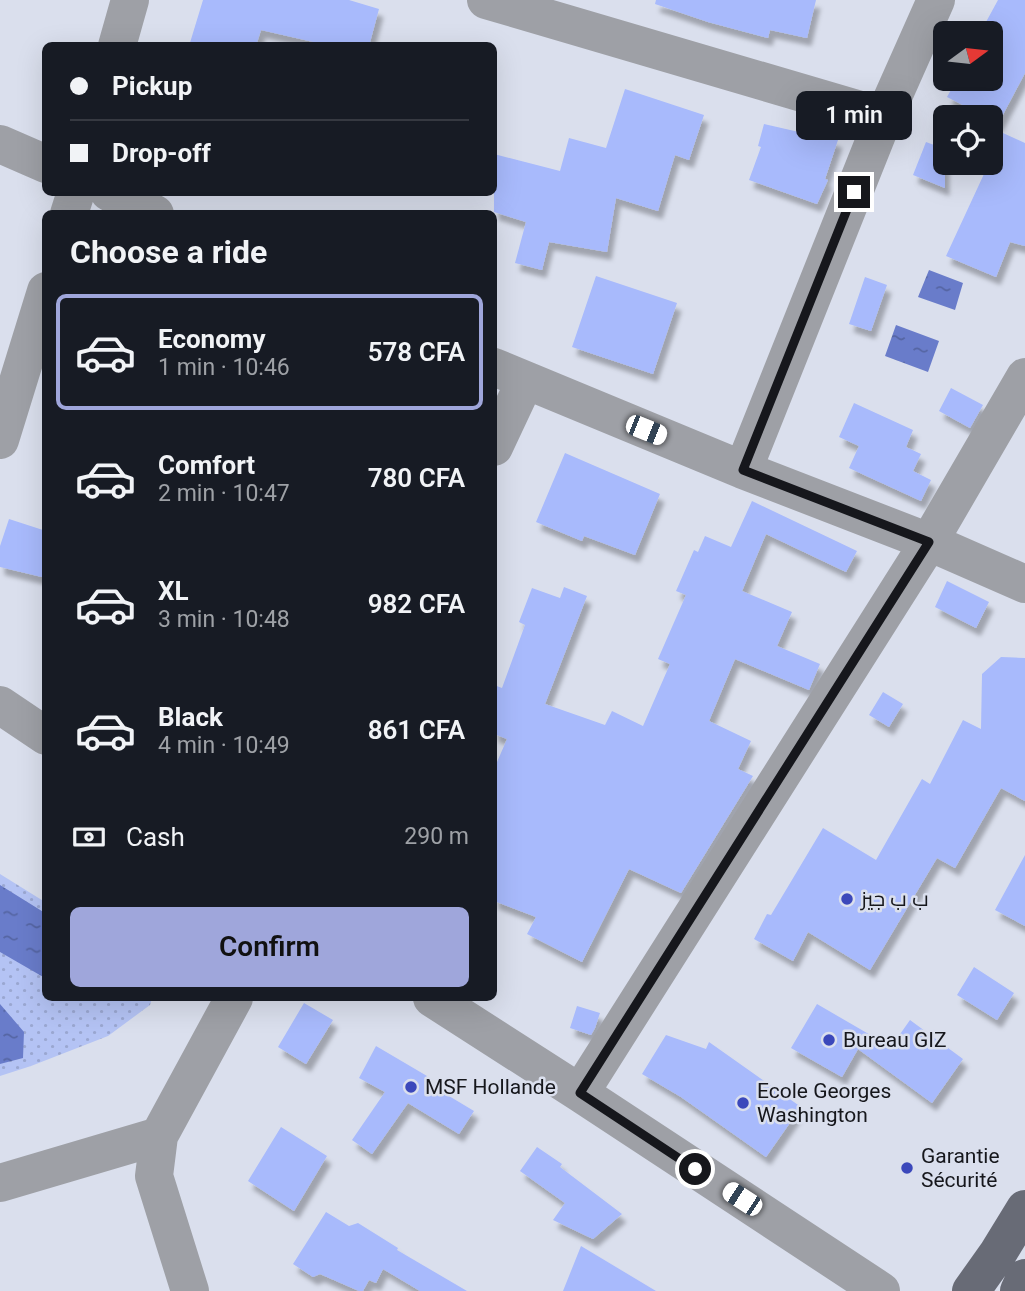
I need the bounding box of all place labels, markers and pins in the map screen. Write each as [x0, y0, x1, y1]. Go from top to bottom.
place label: ب ب جيز [860, 887, 929, 911]
marker: ب ب جيز [839, 891, 855, 907]
place label: Bureau GIZ [843, 1028, 947, 1052]
marker: Bureau GIZ [821, 1032, 837, 1048]
place label: MSF Hollande [425, 1075, 556, 1099]
marker: MSF Hollande [403, 1079, 419, 1095]
place label: Ecole Georges Washington [757, 1079, 891, 1127]
marker: Ecole Georges Washington [735, 1095, 751, 1111]
place label: Garantie Sécurité [921, 1144, 1000, 1192]
marker: Garantie Sécurité [899, 1160, 915, 1176]

